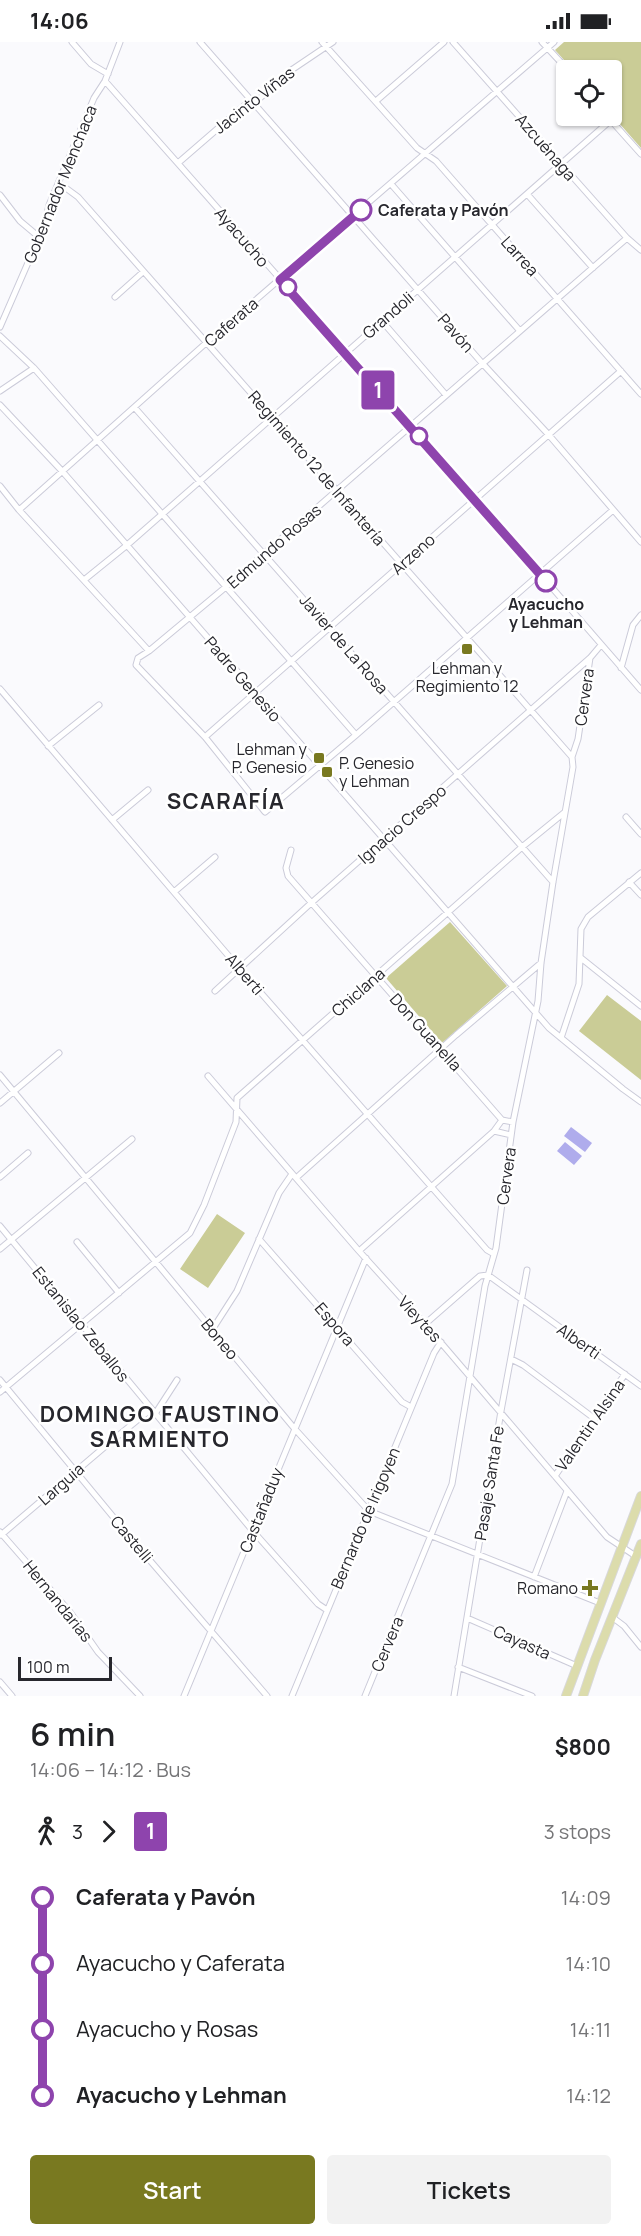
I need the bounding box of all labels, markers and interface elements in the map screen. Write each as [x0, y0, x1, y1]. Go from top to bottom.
text: 14:06 [30, 6, 89, 36]
map controls [556, 60, 622, 126]
button: locate [556, 60, 622, 126]
street label: Jacinto Viñas [209, 62, 299, 138]
street label: Gobernador Menchaca [18, 102, 102, 266]
street label: Azcuénaga [511, 109, 581, 185]
marker: Caferata y Pavón [350, 199, 372, 221]
place label: Caferata y Pavón [378, 199, 509, 221]
street label: Ayacucho [210, 202, 274, 272]
street label: Larrea [496, 231, 544, 281]
unlabelled marker [279, 278, 297, 296]
street label: Grandoli [358, 287, 418, 343]
street label: Caferata [199, 292, 263, 352]
street label: Pavón [433, 309, 479, 357]
line badge: 1 [358, 370, 398, 410]
street label: Regimiento 12 de Infantería [245, 387, 389, 549]
unlabelled marker [410, 427, 428, 445]
street label: Edmundo Rosas [222, 499, 326, 593]
street label: Arzeno [386, 529, 440, 579]
marker: Ayacucho y Lehman [535, 570, 557, 592]
street label: Javier de La Rosa [295, 590, 393, 698]
place label: Ayacucho y Lehman [508, 593, 584, 633]
street label: Padre Genesio [200, 632, 286, 726]
marker: Lehman y Regimiento 12 [460, 642, 474, 656]
place label: Lehman y Regimiento 12 [416, 657, 518, 697]
street label: Cervera [569, 667, 599, 727]
place label: Lehman y P. Genesio [232, 738, 308, 778]
marker: Lehman y P. Genesio [312, 751, 326, 765]
place label: P. Genesio y Lehman [339, 752, 414, 792]
marker: P. Genesio y Lehman [320, 765, 334, 779]
street label: Ignacio Crespo [353, 779, 451, 869]
district label: SCARAFÍA [167, 786, 285, 816]
street label: Alberti [221, 948, 269, 1000]
street label: Chiclana [327, 963, 389, 1021]
street label: Don Guanella [385, 988, 467, 1076]
street label: Cervera [491, 1146, 521, 1206]
street label: Estanislao Zeballos [28, 1262, 134, 1386]
street label: Vieytes [393, 1291, 447, 1347]
street label: Espora [310, 1298, 360, 1350]
street label: Boneo [196, 1314, 244, 1364]
street label: Alberti [553, 1318, 605, 1364]
street label: Valentin Alsina [550, 1375, 630, 1475]
district label: DOMINGO FAUSTINO SARMIENTO [40, 1399, 280, 1454]
street label: Pasaje Santa Fe [469, 1424, 509, 1542]
street label: Bernardo de Irigoyen [325, 1444, 405, 1592]
street label: Larguia [33, 1458, 89, 1510]
street label: Castañaduy [234, 1464, 288, 1556]
street label: Castelli [106, 1511, 158, 1567]
street label: Hernandarias [18, 1556, 98, 1646]
place label: Romano [517, 1577, 578, 1599]
marker: Romano [583, 1581, 597, 1595]
street label: Cervera [366, 1613, 408, 1675]
street label: Cayasta [490, 1620, 554, 1664]
scale bar [18, 1654, 112, 1682]
text: 100 m [27, 1656, 70, 1678]
text: 6 min [30, 1711, 115, 1756]
text: $800 [555, 1732, 611, 1762]
text: 14:06 – 14:12 · Bus [30, 1756, 191, 1783]
icon: walk [30, 1815, 63, 1848]
icon: forward [92, 1815, 125, 1848]
text: 1 [146, 1817, 155, 1845]
text: 3 [72, 1818, 83, 1845]
text: 3 stops [544, 1818, 611, 1845]
text: Caferata y Pavón [76, 1882, 256, 1912]
text: 14:09 [561, 1884, 611, 1911]
text: Ayacucho y Caferata [76, 1948, 285, 1978]
text: 14:10 [565, 1950, 611, 1977]
text: Ayacucho y Rosas [76, 2014, 258, 2044]
text: 14:11 [570, 2016, 611, 2043]
text: Ayacucho y Lehman [76, 2080, 287, 2110]
text: 14:12 [566, 2082, 611, 2109]
button: Start [30, 2155, 315, 2224]
button: Tickets [327, 2155, 611, 2224]

